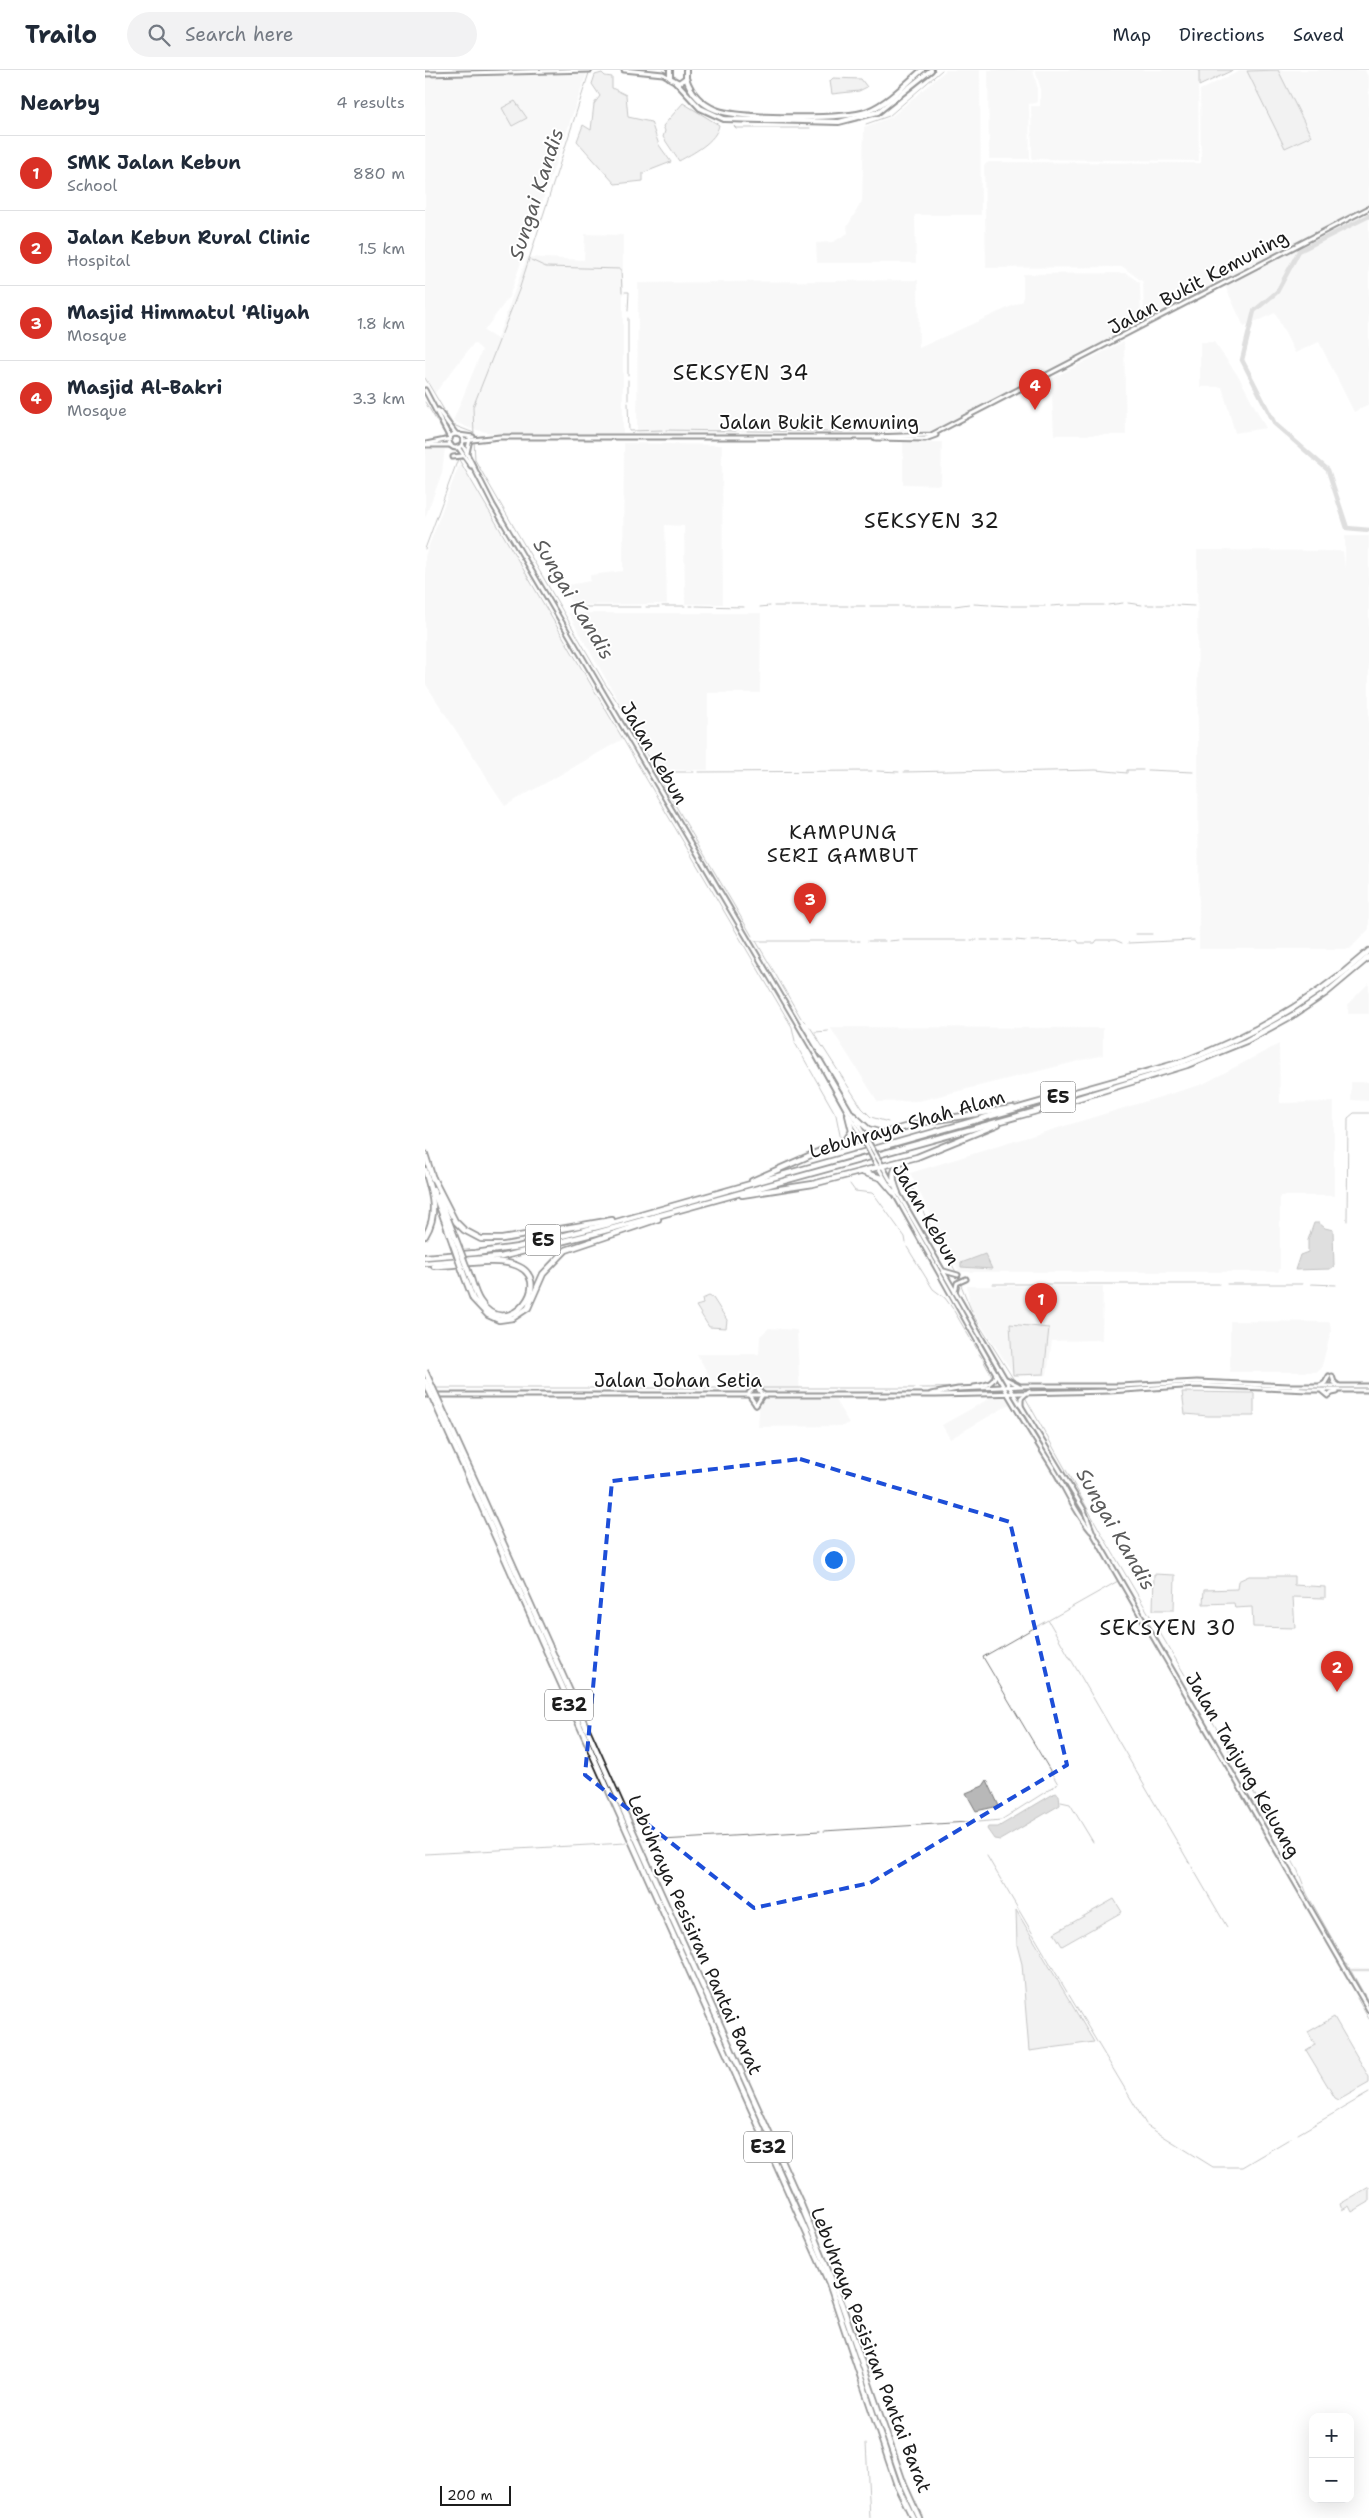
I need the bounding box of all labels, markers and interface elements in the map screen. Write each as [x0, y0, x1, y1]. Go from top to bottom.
search box [127, 12, 477, 57]
text: Trailo [25, 19, 97, 51]
icon: search [145, 21, 173, 49]
text: Search here [185, 22, 294, 47]
text: Map [1113, 23, 1151, 47]
text: Directions [1179, 23, 1265, 47]
text: Saved [1293, 23, 1344, 47]
text: Nearby [20, 89, 100, 117]
text: 4 results [336, 92, 405, 113]
water label: Sungai Kandis [503, 125, 569, 263]
text: SMK Jalan Kebun [67, 150, 241, 175]
text: 1 [32, 163, 40, 184]
text: 880 m [353, 163, 405, 184]
text: School [67, 175, 117, 196]
street label: Jalan Bukit Kemuning [1104, 224, 1292, 340]
text: Jalan Kebun Rural Clinic [67, 225, 310, 250]
text: 2 [30, 238, 42, 259]
text: 1.5 km [358, 238, 405, 259]
text: Hospital [67, 250, 130, 271]
text: Masjid Himmatul 'Aliyah [67, 300, 310, 325]
text: 3 [30, 313, 42, 334]
text: 1.8 km [357, 313, 405, 334]
text: Mosque [67, 325, 127, 346]
district label: SEKSYEN 34 [673, 359, 809, 387]
pin: 4 [1019, 369, 1051, 410]
text: Masjid Al-Bakri [67, 375, 222, 400]
text: 4 [30, 388, 42, 409]
text: 3.3 km [352, 388, 405, 409]
text: Mosque [67, 400, 127, 421]
street label: Jalan Bukit Kemuning [719, 410, 919, 435]
district label: SEKSYEN 32 [864, 507, 1000, 535]
water label: Sungai Kandis [528, 534, 620, 664]
street label: Jalan Kebun [615, 697, 693, 809]
district label: KAMPUNG SERI GAMBUT [767, 819, 919, 868]
pin: 3 [794, 883, 826, 924]
road number: E5 [1041, 1082, 1075, 1112]
street label: Lebuhraya Shah Alam [806, 1084, 1008, 1164]
street label: Jalan Kebun [887, 1158, 965, 1270]
road number: E5 [525, 1224, 561, 1256]
pin: 1 [1025, 1283, 1057, 1324]
street label: Jalan Johan Setia [594, 1368, 762, 1393]
water label: Sungai Kandis [1071, 1463, 1161, 1595]
your location [821, 1547, 847, 1573]
district label: SEKSYEN 30 [1099, 1614, 1237, 1642]
pin: 2 [1321, 1651, 1353, 1692]
street label: Jalan Tanjung Keluang [1180, 1668, 1306, 1862]
road number: E32 [545, 1690, 593, 1720]
street label: Lebuhraya Pesisiran Pantai Barat [622, 1791, 768, 2079]
road number: E32 [744, 2132, 792, 2162]
street label: Lebuhraya Pesisiran Pantai Barat [805, 2204, 937, 2496]
map controls [1309, 2413, 1354, 2503]
button: + [1309, 2413, 1354, 2458]
button: − [1309, 2458, 1354, 2503]
scale bar [440, 2483, 511, 2506]
text: 200 m [447, 2486, 493, 2504]

